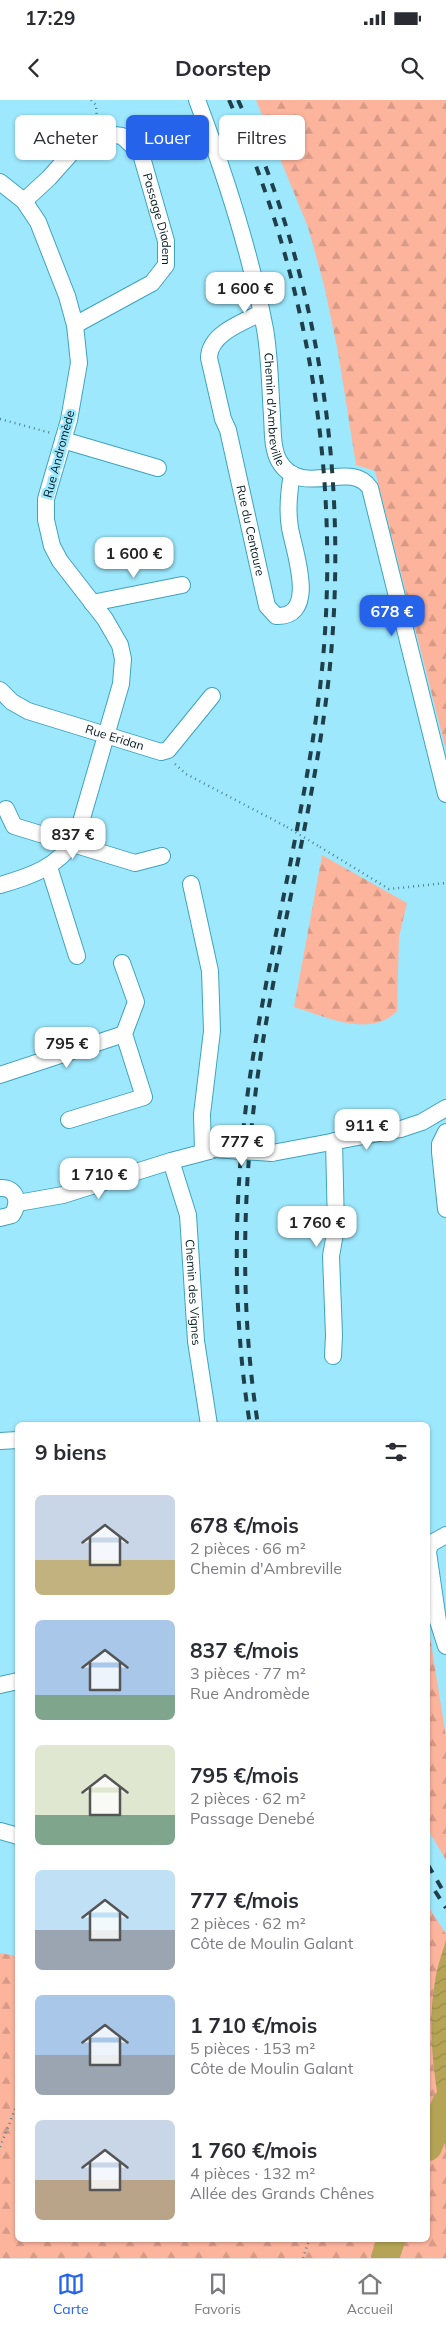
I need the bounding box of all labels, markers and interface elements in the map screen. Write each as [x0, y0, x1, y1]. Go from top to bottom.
text: 17:29 [25, 6, 75, 30]
icon: back [20, 54, 48, 82]
text: Doorstep [175, 54, 271, 82]
icon: search [398, 54, 426, 82]
chip: Acheter [15, 115, 116, 160]
chip: Louer [126, 115, 209, 160]
chip: Filtres [219, 115, 305, 160]
street label: Passage Diadem [140, 171, 174, 265]
pin: 1 600 € [199, 272, 291, 314]
text: 1 600 € [217, 278, 273, 298]
street label: Chemin d'Ambreville [261, 352, 288, 469]
street label: Rue Andromède [40, 409, 77, 499]
street label: Rue du Centaure [233, 484, 268, 577]
pin: 1 600 € [88, 536, 180, 579]
text: 1 600 € [106, 543, 162, 563]
pin: 678 € [357, 594, 427, 637]
text: 678 € [371, 601, 413, 621]
street label: Rue Eridan [84, 721, 146, 753]
pin: 837 € [38, 818, 108, 860]
text: 837 € [52, 824, 94, 844]
pin: 795 € [32, 1026, 102, 1069]
text: 795 € [46, 1033, 88, 1053]
pin: 911 € [332, 1108, 402, 1151]
text: 911 € [346, 1115, 388, 1135]
pin: 777 € [207, 1124, 277, 1167]
text: 777 € [221, 1131, 263, 1151]
pin: 1 710 € [53, 1158, 145, 1200]
text: 1 710 € [71, 1164, 127, 1184]
pin: 1 760 € [271, 1206, 363, 1248]
text: 1 760 € [289, 1212, 345, 1232]
street label: Chemin des Vignes [183, 1239, 205, 1346]
icon: filters [382, 1438, 410, 1466]
text: 9 biens [35, 1439, 107, 1465]
text: 678 €/mois [190, 1512, 299, 1538]
icon: home [75, 1515, 135, 1575]
text: 2 pièces · 66 m² [190, 1538, 306, 1558]
text: Chemin d'Ambreville [190, 1558, 342, 1578]
text: 837 €/mois [190, 1637, 299, 1663]
icon: home [75, 1640, 135, 1700]
text: 3 pièces · 77 m² [190, 1663, 306, 1683]
text: Rue Andromède [190, 1683, 310, 1703]
text: 795 €/mois [190, 1762, 299, 1788]
icon: home [75, 1765, 135, 1825]
text: 2 pièces · 62 m² [190, 1788, 306, 1808]
text: Passage Denebé [190, 1808, 315, 1828]
text: 777 €/mois [190, 1887, 299, 1913]
icon: home [75, 1890, 135, 1950]
text: 2 pièces · 62 m² [190, 1913, 306, 1933]
text: Côte de Moulin Galant [190, 1933, 353, 1953]
text: 1 710 €/mois [190, 2012, 317, 2038]
icon: home [75, 2015, 135, 2075]
text: 5 pièces · 153 m² [190, 2038, 315, 2058]
text: Côte de Moulin Galant [190, 2058, 353, 2078]
text: 1 760 €/mois [190, 2137, 317, 2163]
icon: home [75, 2140, 135, 2200]
text: 4 pièces · 132 m² [190, 2163, 315, 2183]
text: Allée des Grands Chênes [190, 2183, 375, 2203]
tab: Carte [53, 2270, 89, 2318]
tab: Favoris [194, 2270, 241, 2318]
tab: Accueil [347, 2270, 393, 2318]

